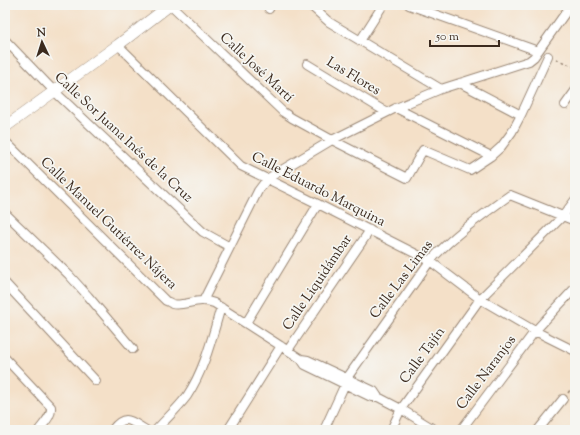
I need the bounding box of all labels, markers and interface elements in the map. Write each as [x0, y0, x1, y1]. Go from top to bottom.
north arrow [22, 22, 62, 62]
scale bar [430, 22, 499, 48]
text: N [35, 25, 47, 41]
street label: Calle José Martí [215, 28, 297, 108]
text: 50 m [435, 28, 459, 46]
street label: Las Flores [322, 53, 384, 101]
street label: Calle Sor Juana Inés de la Cruz [49, 68, 197, 208]
street label: Calle Eduardo Marquina [248, 148, 389, 233]
street label: Calle Manuel Gutiérrez Nájera [35, 153, 181, 295]
street label: Calle Liquidámbar [278, 230, 358, 335]
street label: Calle Las Limas [366, 236, 438, 324]
street label: Calle Tajín [396, 324, 450, 388]
street label: Calle Naranjos [452, 331, 522, 415]

